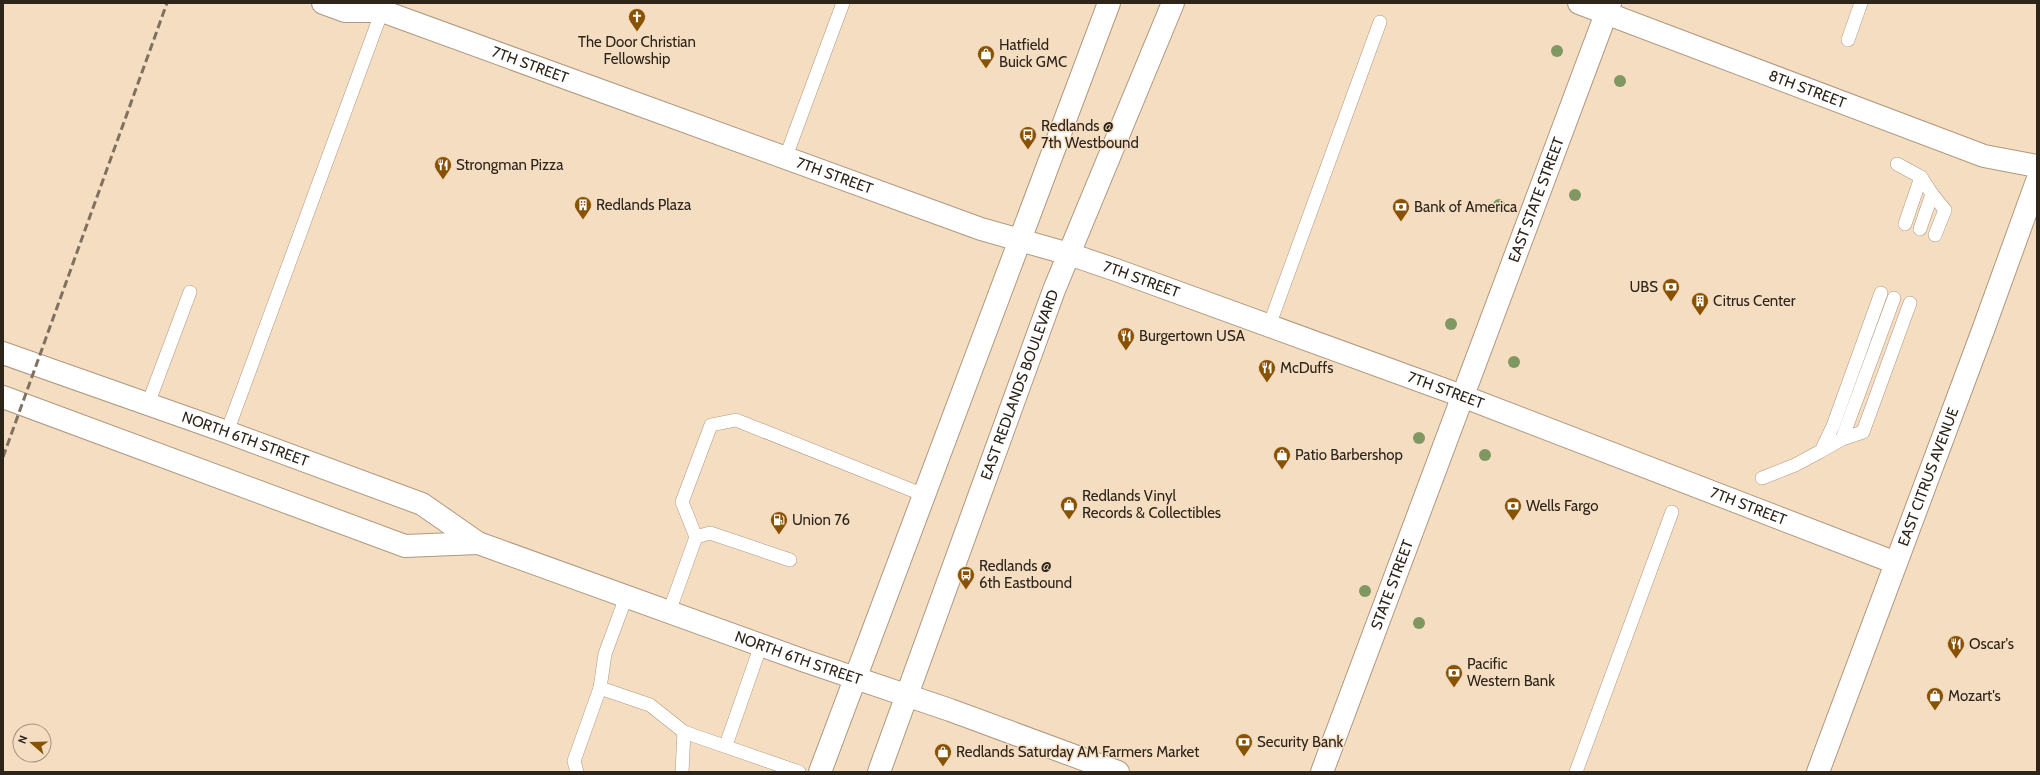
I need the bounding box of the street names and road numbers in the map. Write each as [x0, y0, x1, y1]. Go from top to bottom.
street label: 7TH STREET [489, 43, 571, 87]
street label: 8TH STREET [1766, 66, 1849, 112]
street label: EAST STATE STREET [1505, 135, 1568, 265]
street label: 7TH STREET [794, 154, 875, 198]
street label: 7TH STREET [1101, 257, 1182, 301]
street label: EAST REDLANDS BOULEVARD [977, 287, 1062, 482]
street label: 7TH STREET [1405, 368, 1487, 413]
street label: EAST CITRUS AVENUE [1894, 405, 1962, 549]
street label: NORTH 6TH STREET [179, 408, 311, 470]
street label: 7TH STREET [1708, 483, 1789, 529]
street label: STATE STREET [1367, 537, 1417, 632]
street label: NORTH 6TH STREET [732, 627, 864, 689]

